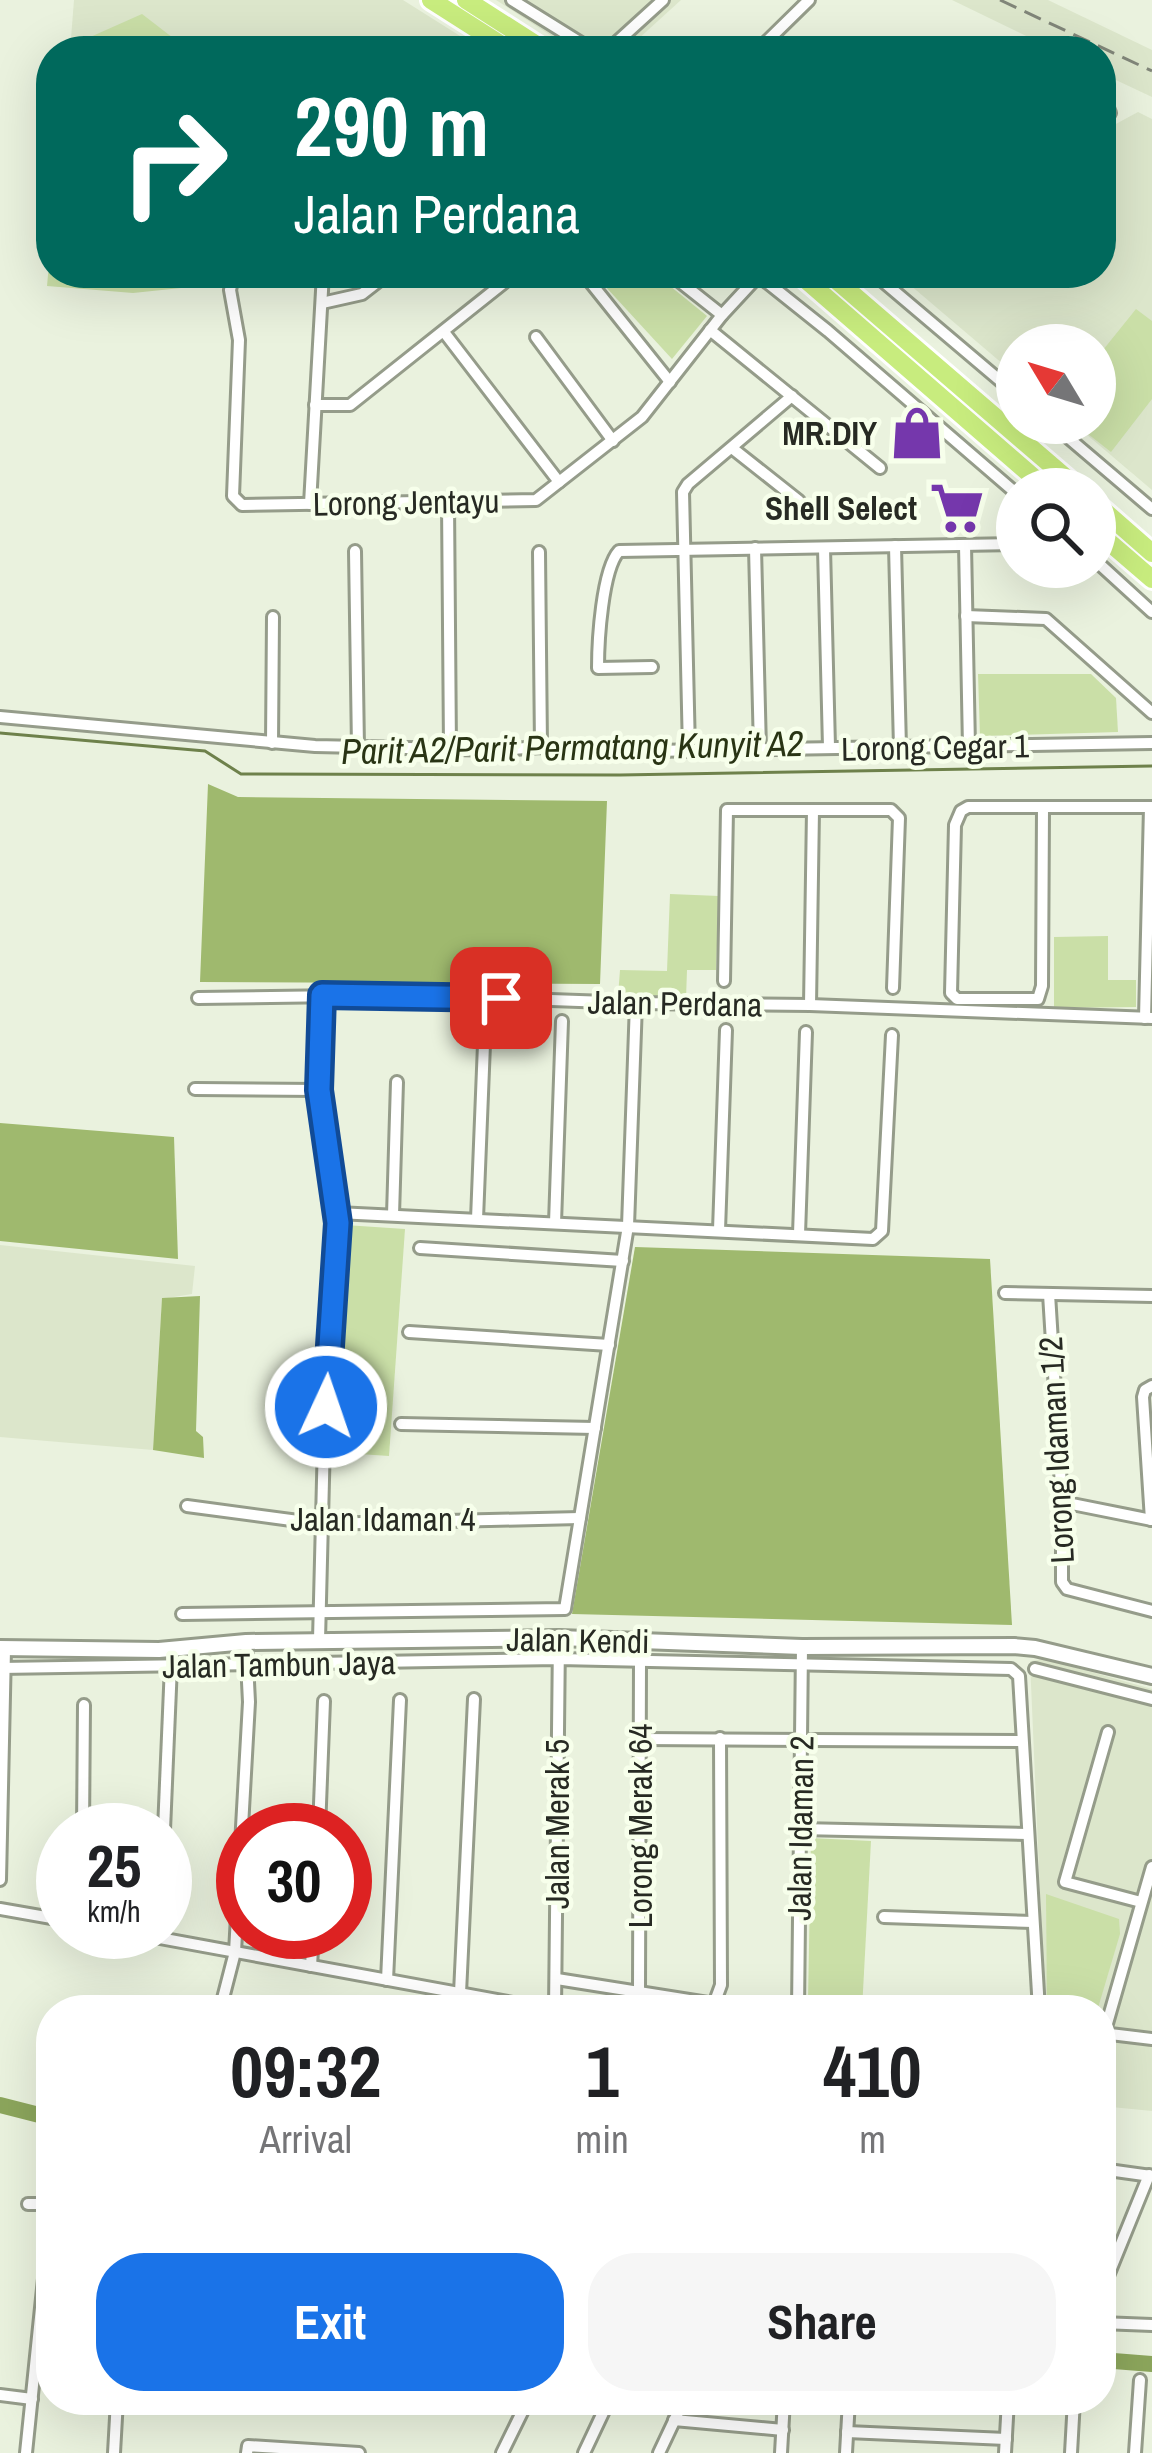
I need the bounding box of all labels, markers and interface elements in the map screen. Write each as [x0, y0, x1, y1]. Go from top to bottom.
text: 290 m [294, 69, 489, 182]
icon: right [96, 84, 252, 240]
text: Jalan Perdana [294, 177, 580, 250]
north arrow [996, 324, 1116, 444]
map controls [996, 324, 1116, 588]
shop icon: MR.DIY [888, 404, 946, 462]
place label: MR.DIY [782, 411, 878, 455]
button: search [996, 468, 1116, 588]
street label: Lorong Jentayu [312, 478, 500, 526]
supermarket icon: Shell Select [928, 479, 986, 537]
place label: Shell Select [765, 486, 917, 530]
water label: Parit A2/Parit Permatang Kunyit A2 [341, 719, 804, 775]
street label: Lorong Cegar 1 [841, 723, 1029, 771]
pin [450, 947, 552, 1049]
icon: arrive [468, 965, 534, 1031]
street label: Jalan Perdana [587, 979, 763, 1027]
street label: Lorong Idaman 1/2 [1028, 1335, 1084, 1565]
position arrow [263, 1344, 389, 1470]
street label: Jalan Idaman 4 [290, 1497, 476, 1541]
street label: Jalan Kendi [506, 1617, 650, 1663]
street label: Jalan Tambun Jaya [162, 1640, 396, 1688]
street label: Lorong Merak 64 [618, 1724, 662, 1928]
street label: Jalan Idaman 2 [776, 1735, 824, 1921]
street label: Jalan Merak 5 [535, 1739, 579, 1909]
speed limit sign: 30 [216, 1803, 372, 1959]
text: 25 [87, 1825, 141, 1906]
text: km/h [87, 1891, 141, 1931]
text: 09:32 [230, 2022, 381, 2119]
text: 1 [586, 2022, 619, 2119]
text: 410 [823, 2022, 922, 2119]
text: Arrival [260, 2113, 352, 2165]
text: min [576, 2113, 629, 2165]
text: m [859, 2113, 886, 2165]
button: Exit [96, 2253, 564, 2391]
button: Share [588, 2253, 1056, 2391]

